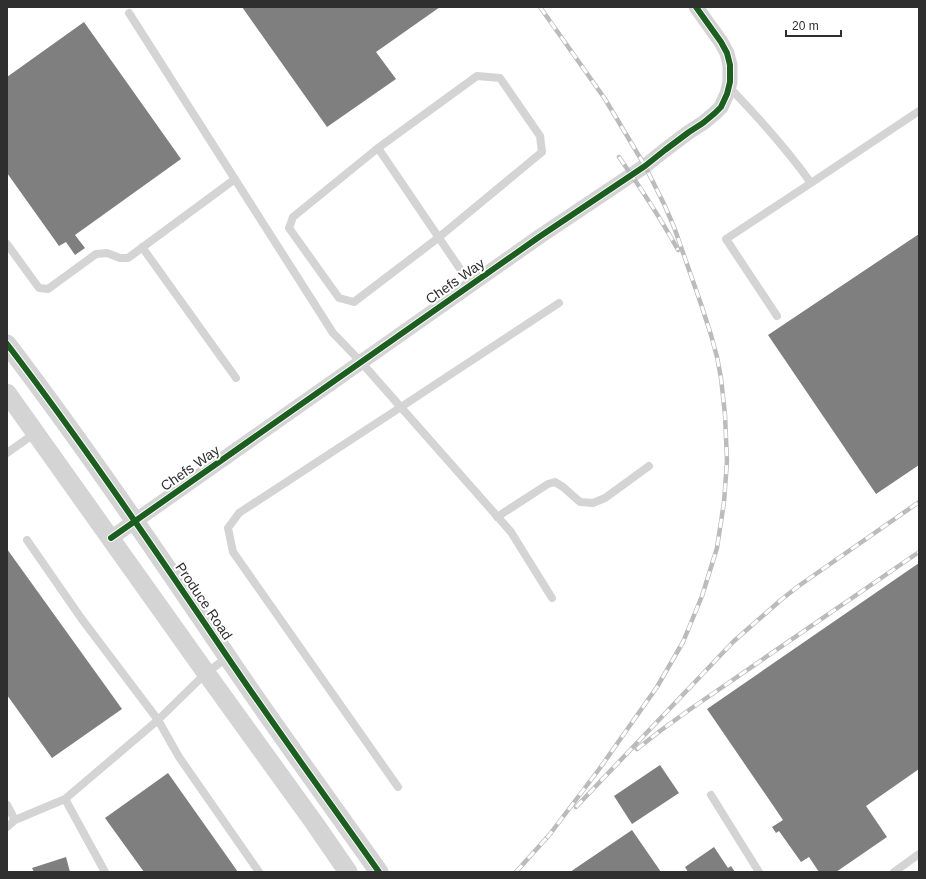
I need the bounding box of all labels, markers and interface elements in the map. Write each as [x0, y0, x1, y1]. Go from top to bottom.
scale bar [786, 12, 841, 38]
text: 20 m [792, 19, 819, 33]
street label: Chefs Way [423, 255, 487, 307]
street label: Chefs Way [158, 442, 222, 494]
street label: Produce Road [172, 559, 236, 643]

